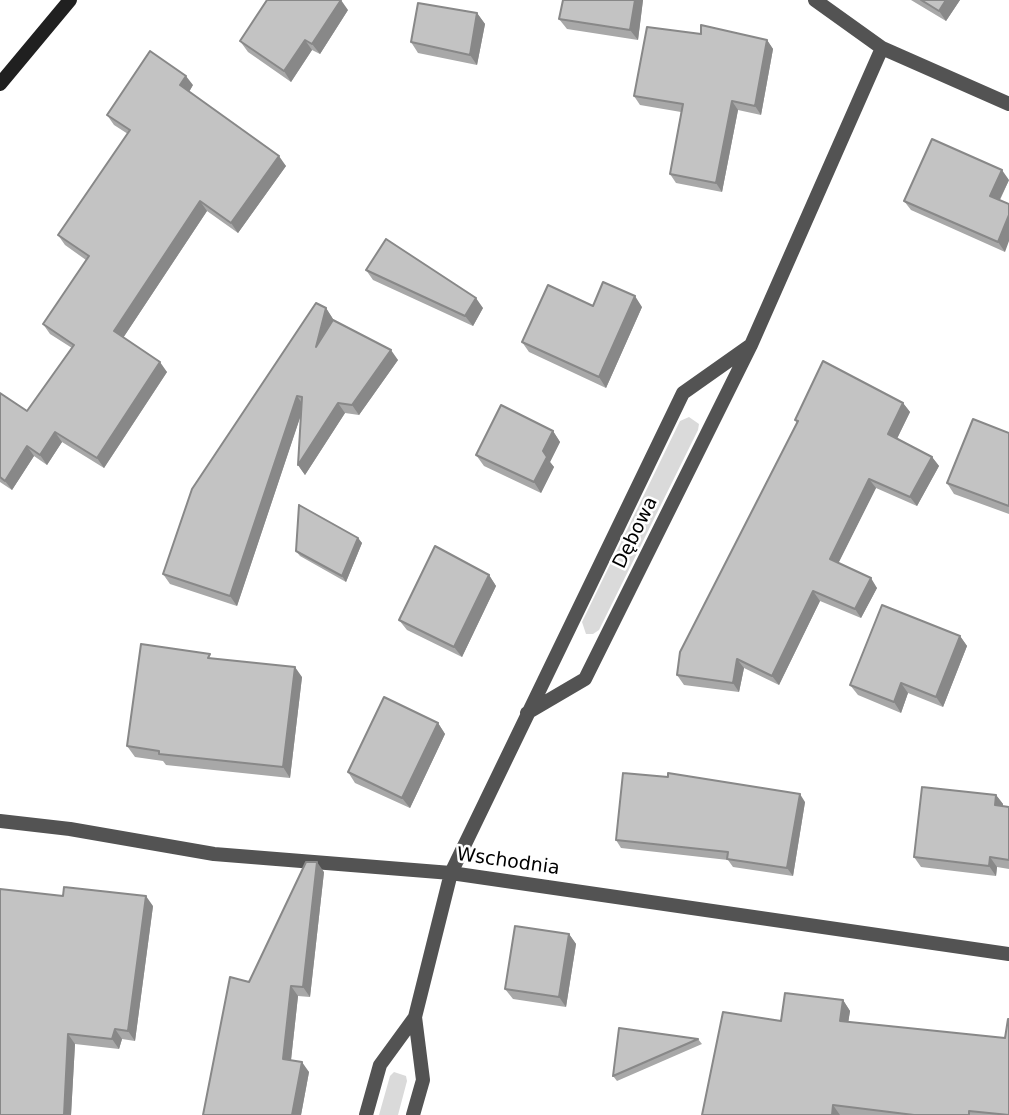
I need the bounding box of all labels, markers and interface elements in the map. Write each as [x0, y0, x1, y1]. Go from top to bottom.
street label: Dębowa [609, 493, 663, 573]
street label: Wschodnia [455, 843, 561, 881]

